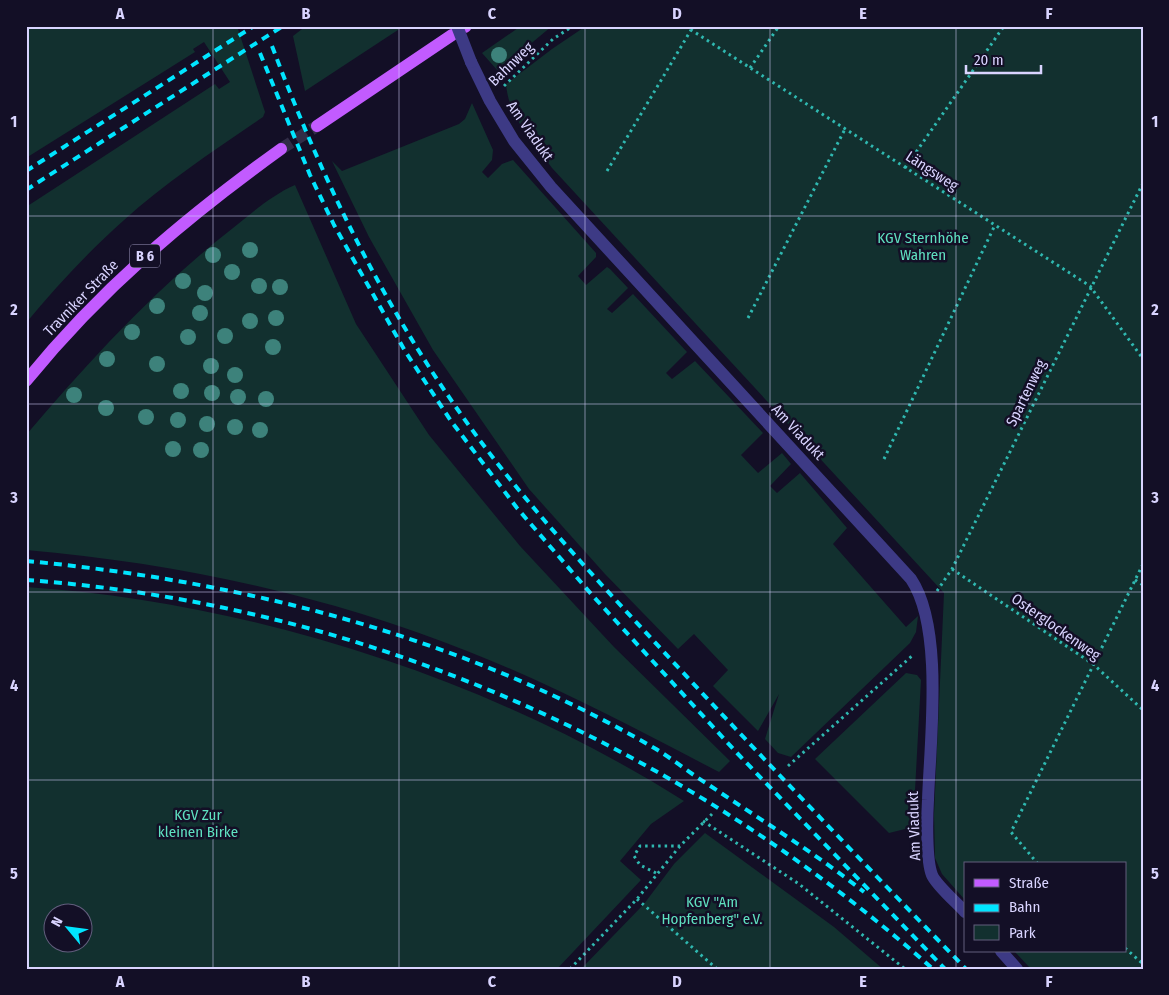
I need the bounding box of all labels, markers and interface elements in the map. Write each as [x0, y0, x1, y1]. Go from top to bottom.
text: A [115, 4, 125, 23]
text: B [302, 4, 311, 23]
text: C [488, 4, 497, 23]
text: D [672, 4, 682, 23]
text: E [859, 4, 867, 23]
text: F [1045, 4, 1053, 23]
street label: Bahnweg [485, 38, 537, 90]
scale bar [966, 42, 1042, 74]
text: 20 m [974, 51, 1004, 69]
street label: Am Viadukt [503, 97, 557, 165]
text: 1 [11, 112, 17, 131]
text: 1 [1152, 112, 1158, 131]
street label: Längsweg [902, 147, 962, 195]
park label: KGV Sternhöhe Wahren [877, 229, 969, 264]
road number: B 6 [130, 245, 160, 268]
street label: Travniker Straße [40, 256, 122, 340]
text: 2 [9, 300, 18, 319]
text: 2 [1150, 300, 1159, 319]
street label: Spartenweg [1002, 357, 1050, 429]
street label: Am Viadukt [768, 400, 828, 464]
text: 3 [9, 488, 18, 507]
text: 3 [1150, 488, 1159, 507]
street label: Osterglockenweg [1008, 590, 1104, 664]
text: 4 [10, 676, 18, 695]
text: 4 [1151, 676, 1159, 695]
street label: Am Viadukt [904, 791, 924, 861]
park label: KGV Zur kleinen Birke [158, 806, 238, 841]
legend [964, 862, 1126, 952]
text: 5 [10, 864, 18, 883]
text: 5 [1151, 864, 1159, 883]
text: Straße [1009, 874, 1049, 892]
park label: KGV "Am Hopfenberg" e.V. [661, 893, 763, 928]
text: Bahn [1009, 898, 1040, 916]
north arrow [42, 902, 92, 952]
text: N [48, 914, 67, 930]
text: Park [1009, 924, 1036, 942]
text: A [115, 972, 125, 991]
text: B [302, 972, 311, 991]
text: C [488, 972, 497, 991]
text: D [672, 972, 682, 991]
text: E [859, 972, 867, 991]
text: F [1045, 972, 1053, 991]

